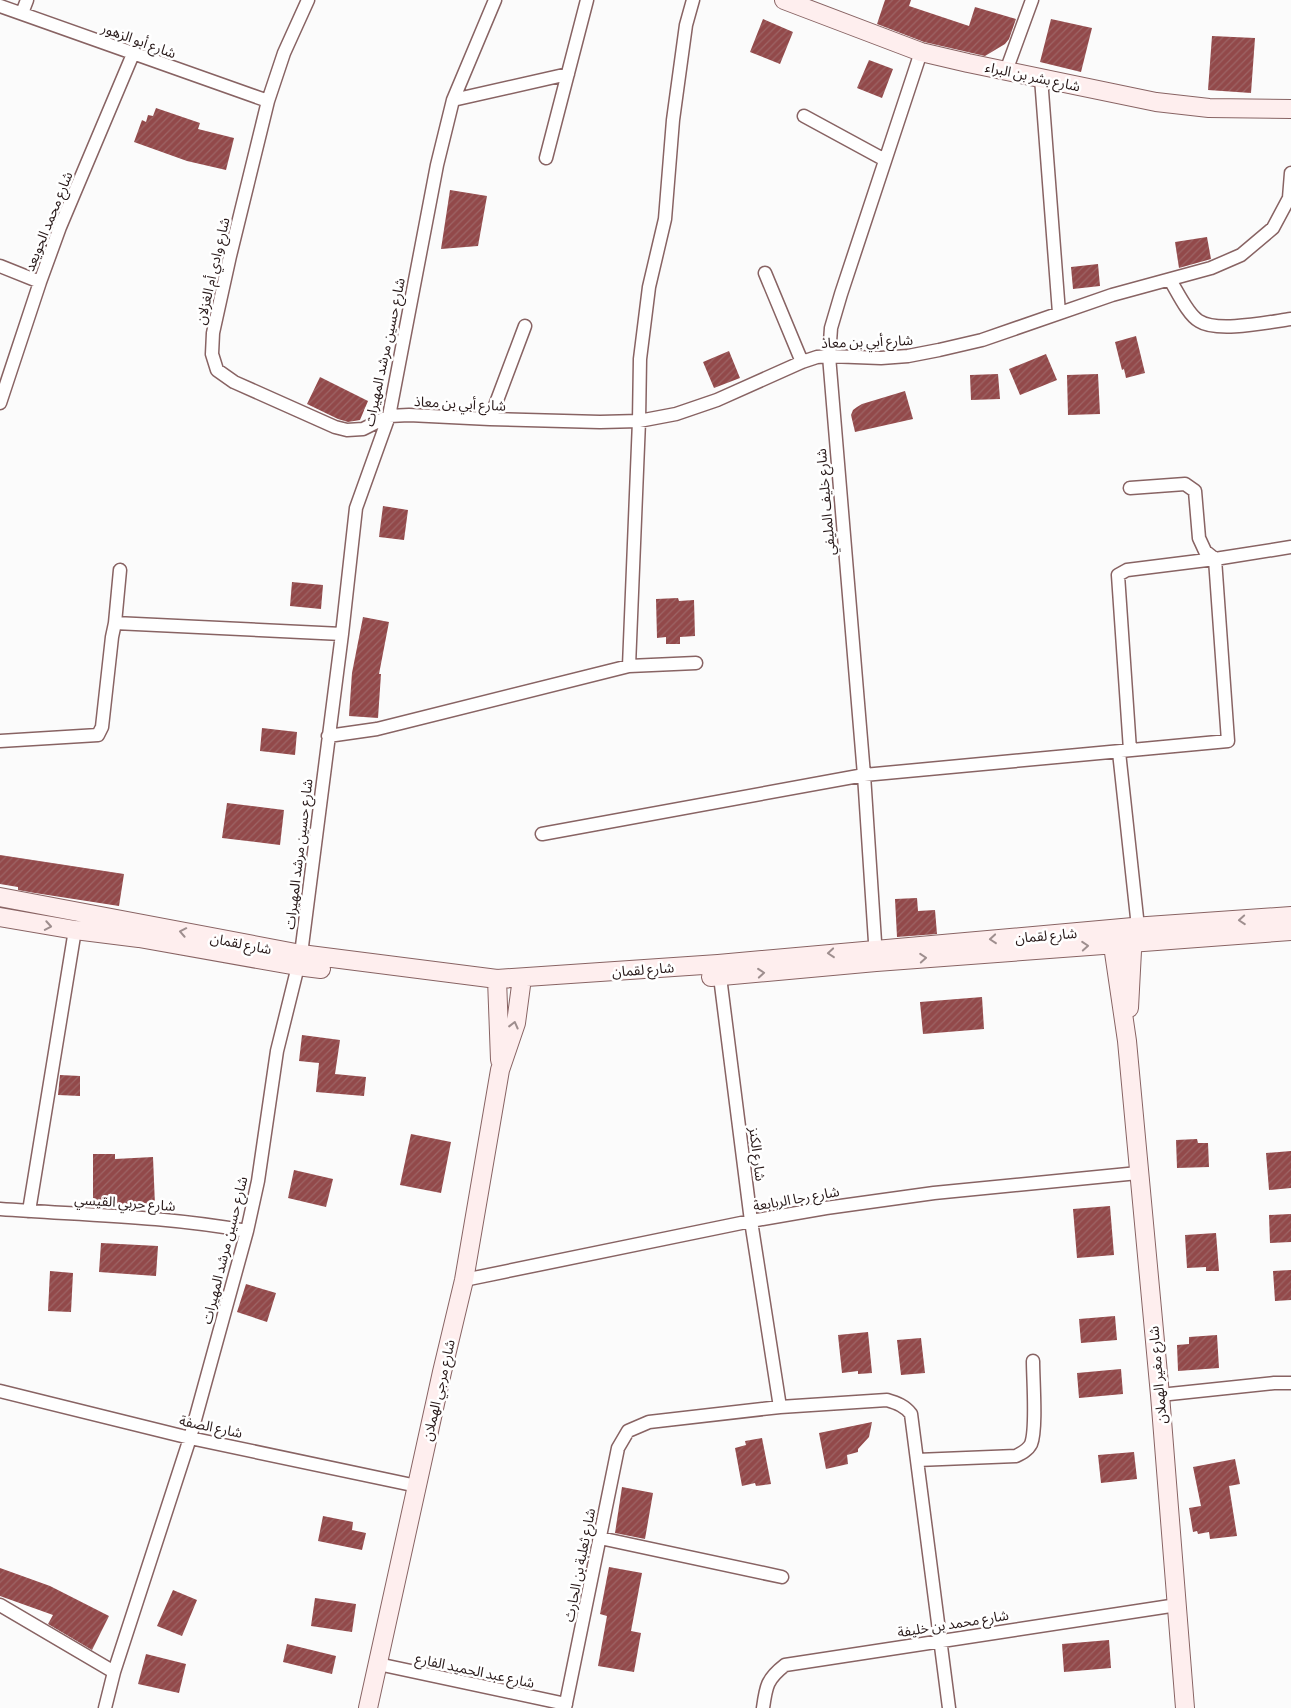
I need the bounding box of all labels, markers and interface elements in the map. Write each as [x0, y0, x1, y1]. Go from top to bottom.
street label: شارع أبو الزهور [97, 18, 179, 64]
street label: شارع بشر بن البراء [983, 58, 1082, 97]
street label: شارع محمد الجويعد [20, 169, 79, 274]
street label: شارع وادي أم الغزلان [191, 216, 236, 327]
street label: شارع حسين مرشد المهيرات [360, 276, 411, 429]
street label: شارع أبي بن معاذ [821, 331, 913, 354]
street label: شارع أبي بن معاذ [413, 392, 506, 417]
street label: شارع خليف المليفي [812, 447, 841, 556]
street label: شارع حسين مرشد المهيرات [280, 778, 319, 931]
one-way arrow [1238, 915, 1246, 926]
one-way arrow [44, 920, 52, 930]
street label: شارع لقمان [1014, 924, 1078, 949]
one-way arrow [179, 927, 188, 938]
street label: شارع لقمان [208, 929, 273, 960]
one-way arrow [989, 933, 997, 944]
one-way arrow [1081, 941, 1089, 952]
one-way arrow [827, 948, 835, 959]
one-way arrow [919, 953, 927, 964]
street label: شارع لقمان [611, 958, 675, 983]
one-way arrow [757, 968, 765, 979]
one-way arrow [509, 1021, 519, 1029]
street label: شارع الكنز [743, 1125, 770, 1182]
street label: شارع حسين مرشد المهيرات [197, 1174, 254, 1326]
street label: شارع رجا الربابعة [752, 1182, 841, 1217]
street label: شارع حربي القيسي [74, 1190, 176, 1217]
street label: شارع مغير الهملان [1144, 1325, 1173, 1425]
street label: شارع مرجي الهملان [418, 1338, 461, 1443]
street label: شارع الصفة [177, 1411, 244, 1444]
street label: شارع ثعلبة بن الحارث [560, 1507, 601, 1624]
street label: شارع محمد بن خليفة [896, 1606, 1010, 1643]
street label: شارع عبد الحميد الفارع [413, 1649, 536, 1694]

